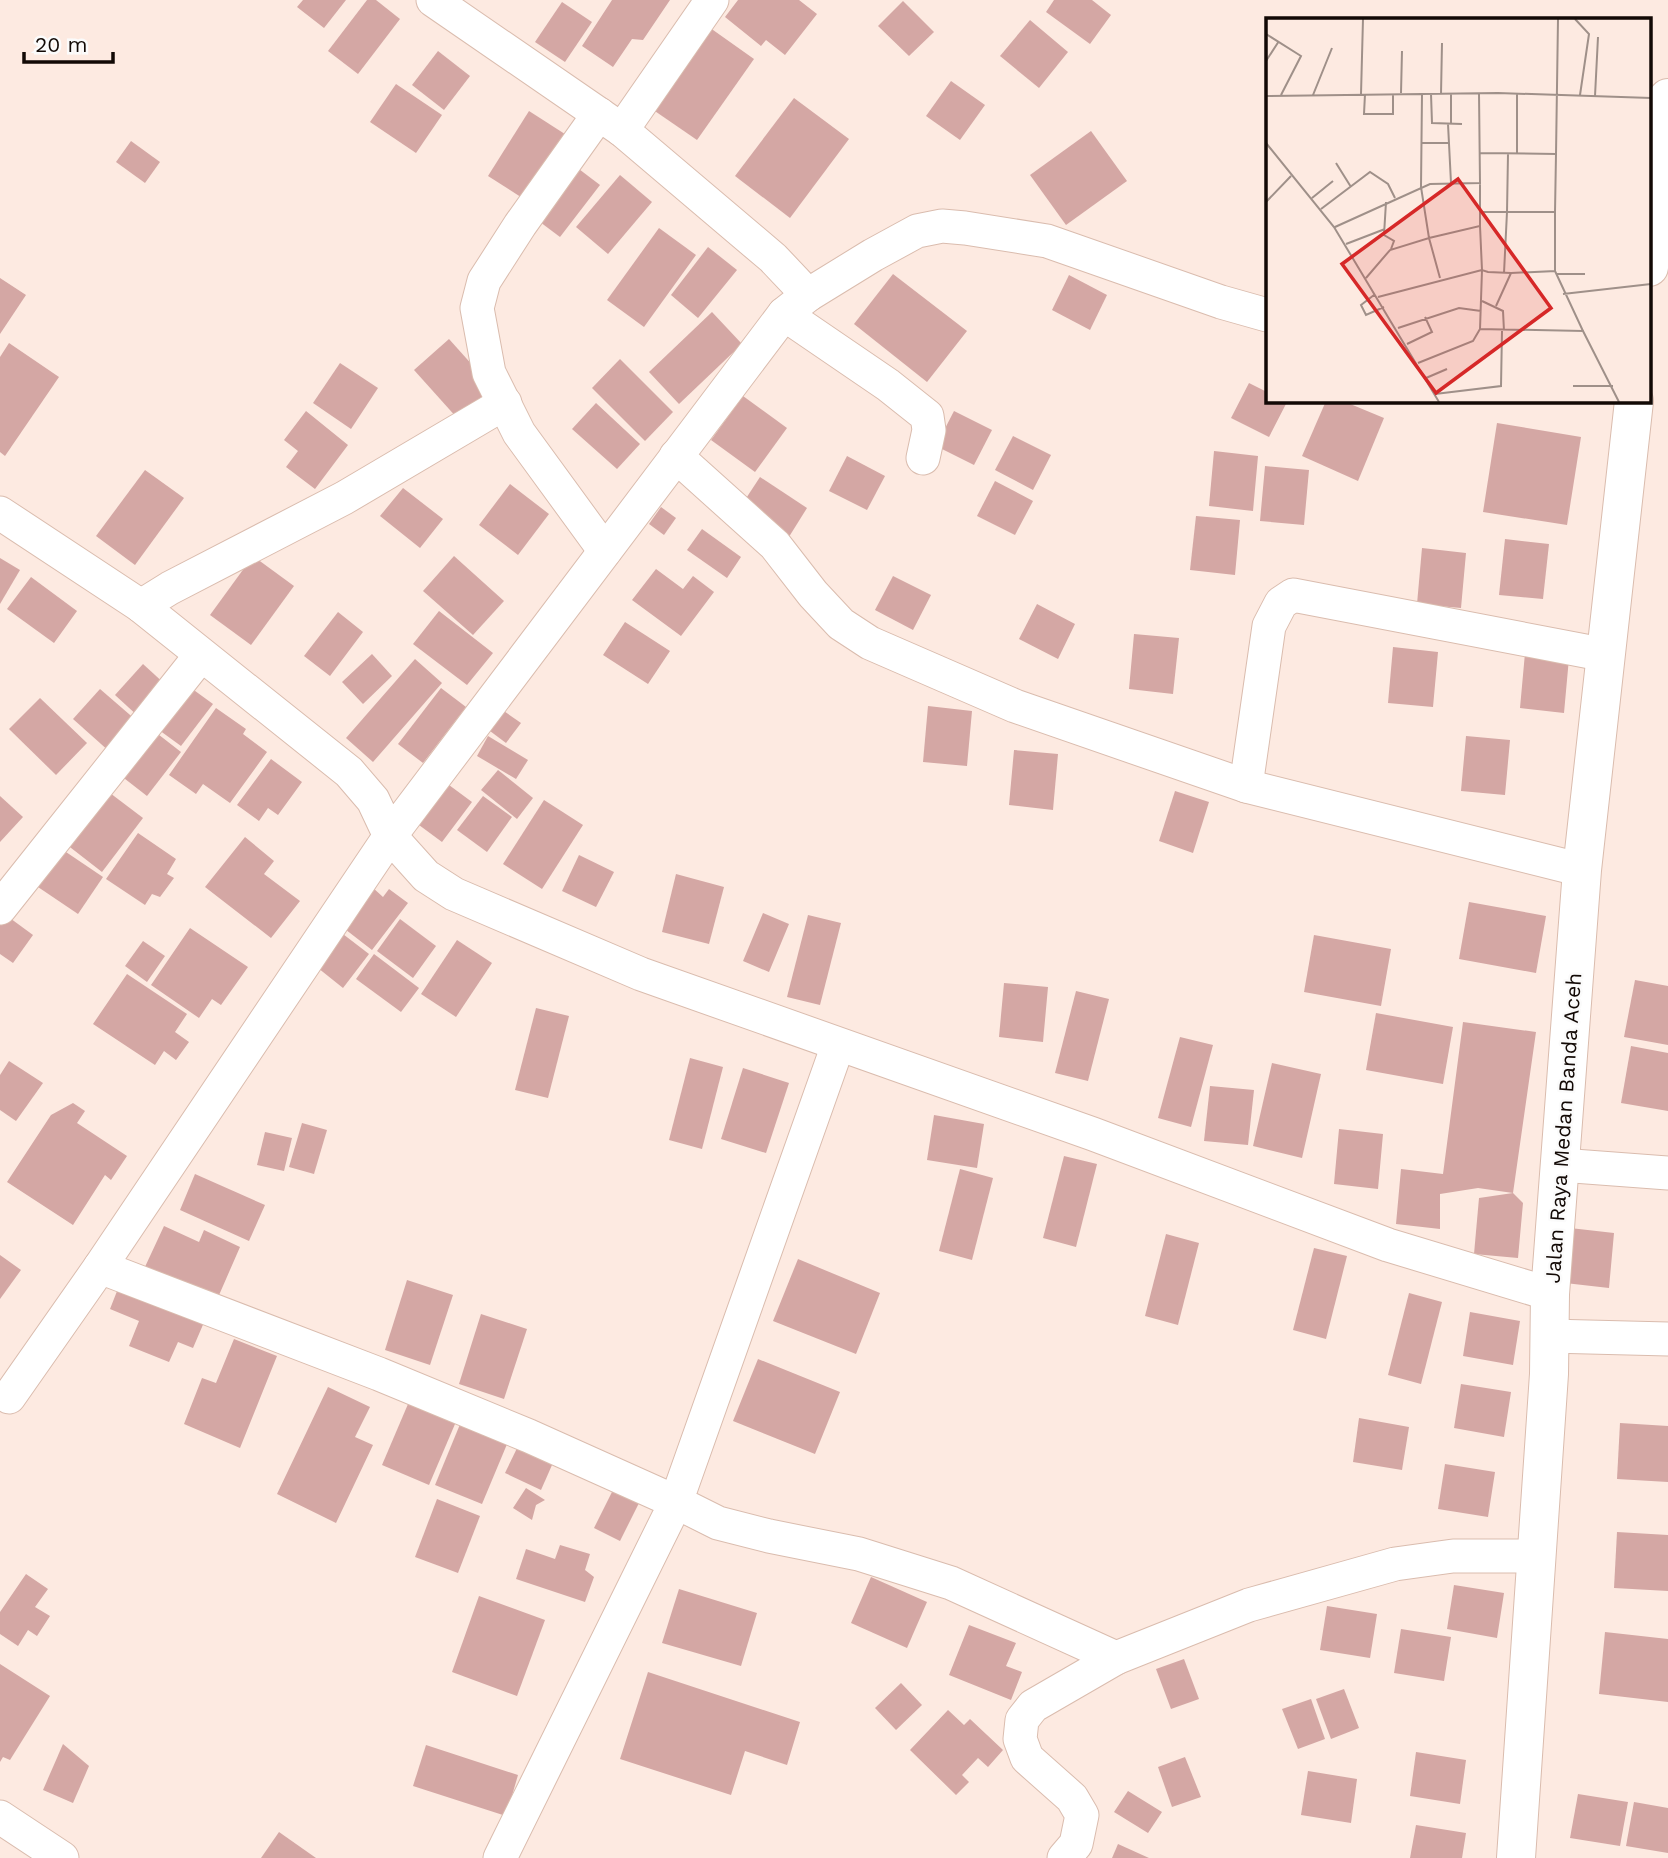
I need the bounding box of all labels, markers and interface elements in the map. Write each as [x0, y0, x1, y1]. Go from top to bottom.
inset map [1266, 18, 1650, 402]
scale bar [24, 21, 114, 65]
text: 20 m [35, 32, 87, 57]
street label: Jalan Raya Medan Banda Aceh [1540, 972, 1586, 1284]

